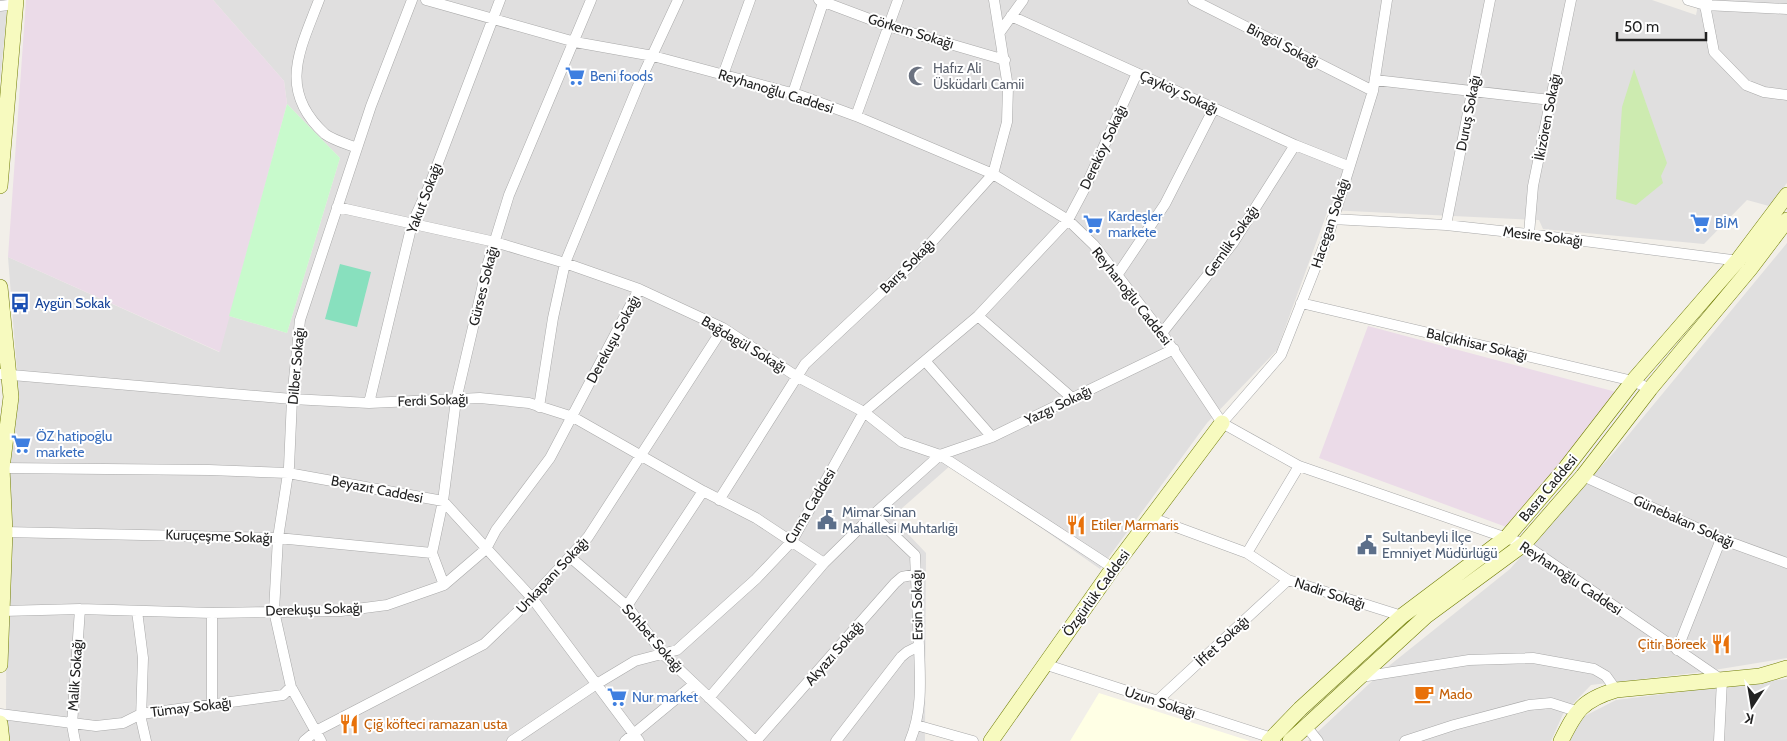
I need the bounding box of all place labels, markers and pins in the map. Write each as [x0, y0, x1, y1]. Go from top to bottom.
place label: Hafız Ali Üsküdarlı Camii [933, 59, 1024, 93]
supermarket icon: Beni foods [564, 65, 586, 87]
mosque icon: Hafız Ali Üsküdarlı Camii [907, 65, 929, 87]
place label: Beni foods [590, 67, 653, 85]
place label: Kardeşler markete [1108, 207, 1163, 241]
supermarket icon: BİM [1689, 212, 1711, 234]
supermarket icon: Kardeşler markete [1082, 213, 1104, 235]
place label: BİM [1715, 214, 1738, 232]
bus stop icon: Aygün Sokak [9, 292, 31, 314]
place label: Aygün Sokak [35, 294, 111, 312]
place label: ÖZ hatipoğlu markete [36, 427, 112, 461]
supermarket icon: ÖZ hatipoğlu markete [10, 433, 32, 455]
place label: Mimar Sinan Mahallesi Muhtarlığı [842, 503, 958, 537]
public building icon: Mimar Sinan Mahallesi Muhtarlığı [816, 509, 838, 531]
restaurant icon: Etiler Marmaris [1065, 514, 1087, 536]
place label: Etiler Marmaris [1091, 516, 1179, 534]
place label: Sultanbeyli İlçe Emniyet Müdürlüğü [1382, 528, 1498, 562]
public building icon: Sultanbeyli İlçe Emniyet Müdürlüğü [1356, 534, 1378, 556]
restaurant icon: Çitir Böreek [1710, 633, 1732, 655]
place label: Çitir Böreek [1638, 635, 1707, 653]
cafe icon: Mado [1413, 683, 1435, 705]
place label: Mado [1439, 685, 1473, 703]
supermarket icon: Nur market [606, 686, 628, 708]
place label: Nur market [632, 688, 698, 706]
restaurant icon: Çiğ köfteci ramazan usta [338, 713, 360, 735]
place label: Çiğ köfteci ramazan usta [364, 715, 508, 733]

